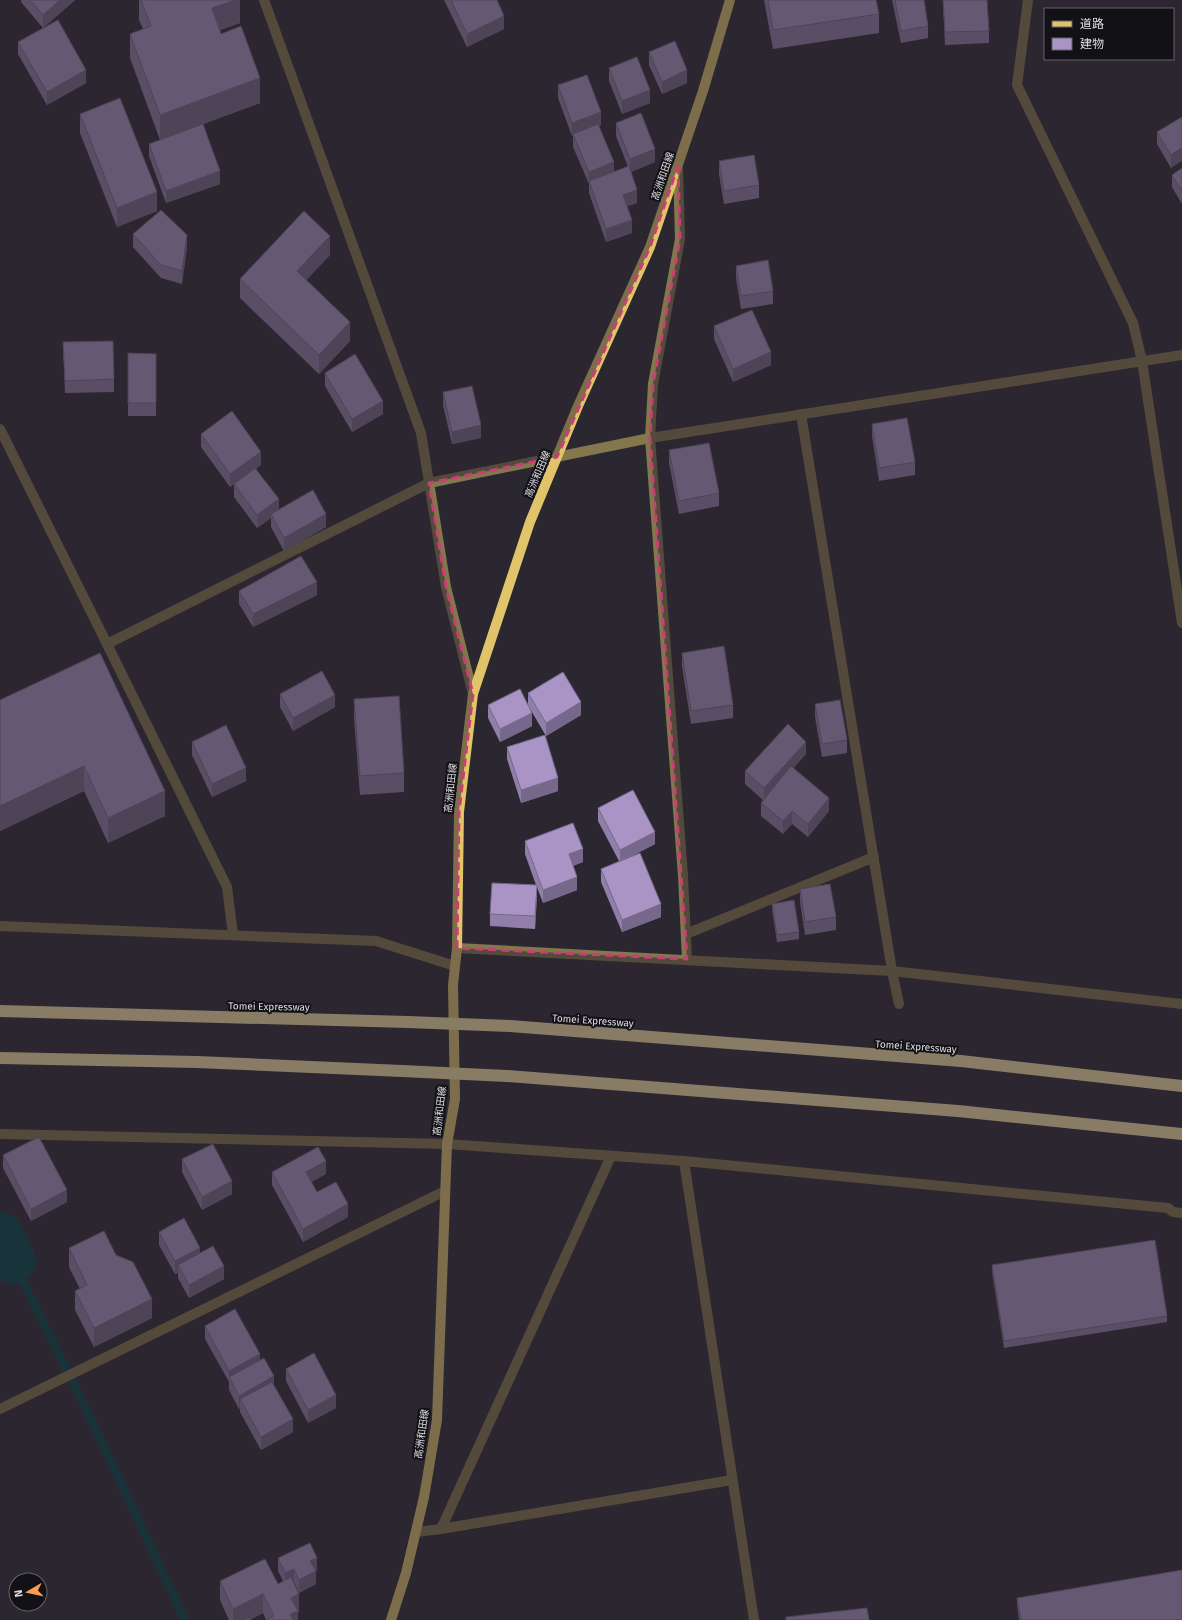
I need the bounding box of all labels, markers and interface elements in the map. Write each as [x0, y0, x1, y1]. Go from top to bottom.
legend [1044, 8, 1174, 60]
text: 道路 [1080, 17, 1104, 31]
text: 建物 [1080, 37, 1104, 51]
street label: 高洲和田線 [649, 151, 677, 202]
street label: 高洲和田線 [523, 449, 553, 500]
street label: 高洲和田線 [442, 763, 460, 814]
street label: Tomei Expressway [228, 1000, 310, 1014]
street label: Tomei Expressway [552, 1012, 634, 1030]
street label: Tomei Expressway [875, 1038, 957, 1056]
street label: 高洲和田線 [431, 1086, 449, 1137]
street label: 高洲和田線 [413, 1409, 431, 1460]
north arrow [8, 1572, 48, 1612]
text: N [12, 1589, 26, 1598]

